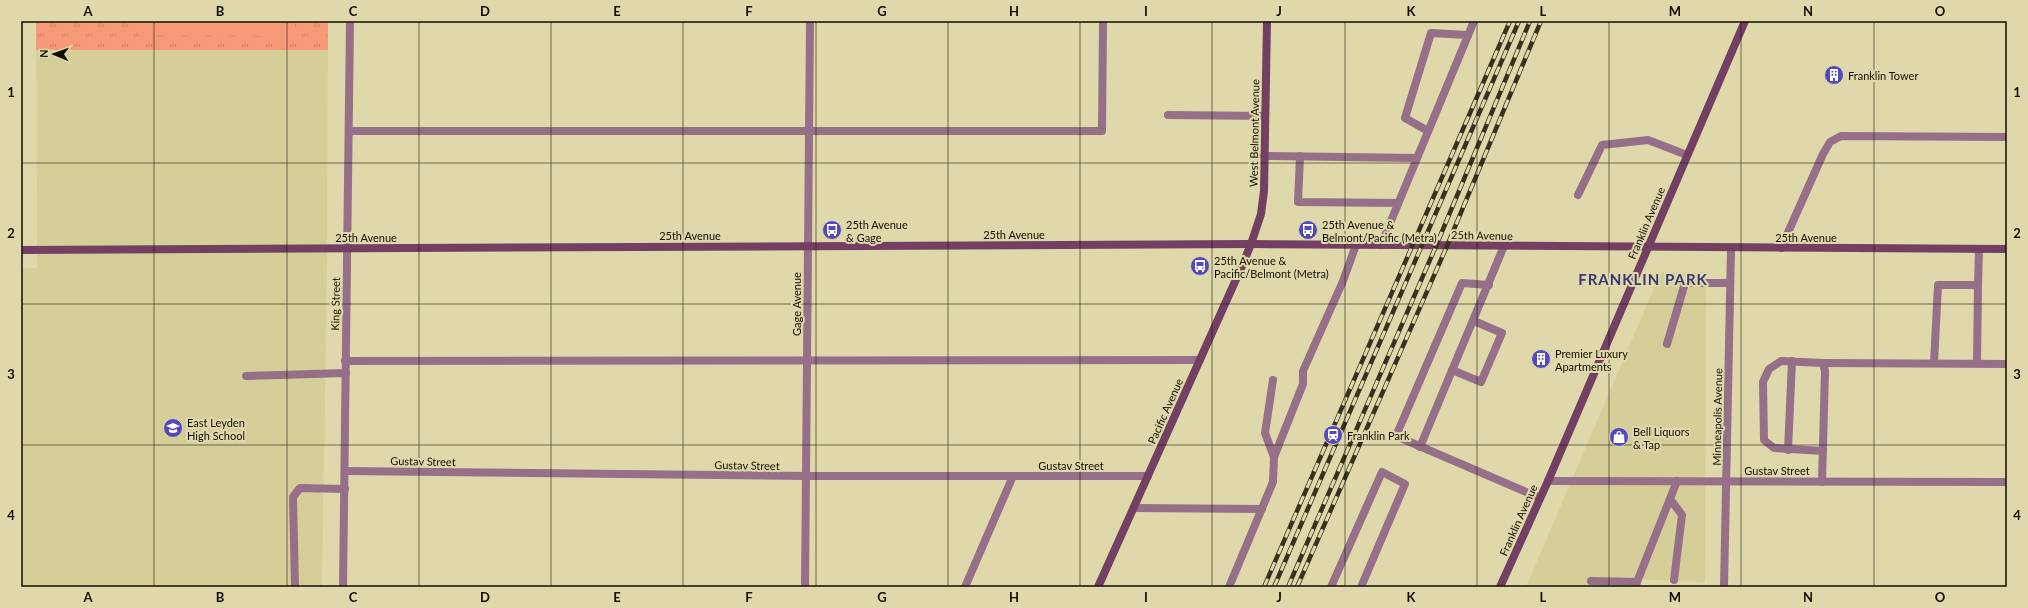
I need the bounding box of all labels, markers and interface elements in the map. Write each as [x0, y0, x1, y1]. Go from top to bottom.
text: A [82, 3, 93, 19]
text: B [216, 3, 225, 19]
text: C [349, 3, 358, 19]
text: D [480, 3, 490, 19]
text: E [613, 3, 621, 19]
text: F [745, 3, 753, 19]
text: G [877, 3, 887, 19]
text: H [1009, 3, 1019, 19]
text: I [1144, 3, 1148, 19]
text: J [1276, 3, 1282, 19]
text: K [1407, 3, 1417, 19]
text: L [1540, 3, 1547, 19]
text: M [1669, 3, 1681, 19]
text: N [1803, 3, 1813, 19]
text: O [1935, 3, 1946, 19]
north arrow [34, 34, 74, 74]
text: N [37, 49, 50, 58]
building icon: Franklin Tower [1823, 64, 1845, 86]
place label: Franklin Tower [1848, 69, 1918, 82]
street label: West Belmont Avenue [1247, 79, 1261, 187]
text: 1 [7, 84, 15, 100]
text: 1 [2013, 84, 2021, 100]
street label: Franklin Avenue [1625, 185, 1667, 261]
place label: 25th Avenue & Gage [846, 218, 908, 244]
place label: 25th Avenue & Belmont/Pacific (Metra) [1322, 218, 1437, 244]
bus stop icon: 25th Avenue & Gage [821, 219, 843, 241]
bus stop icon: 25th Avenue & Belmont/Pacific (Metra) [1297, 219, 1319, 241]
text: 2 [7, 225, 15, 241]
text: 2 [2013, 225, 2021, 241]
street label: 25th Avenue [983, 228, 1045, 241]
street label: 25th Avenue [1451, 228, 1513, 242]
street label: 25th Avenue [659, 229, 721, 242]
street label: 25th Avenue [335, 231, 397, 244]
street label: 25th Avenue [1775, 231, 1837, 244]
place label: 25th Avenue & Pacific/Belmont (Metra) [1214, 254, 1329, 280]
bus stop icon: 25th Avenue & Pacific/Belmont (Metra) [1189, 255, 1211, 277]
district label: FRANKLIN PARK [1578, 270, 1708, 288]
street label: Gage Avenue [790, 272, 803, 336]
street label: King Street [328, 277, 342, 331]
place label: Premier Luxury Apartments [1555, 347, 1628, 373]
building icon: Premier Luxury Apartments [1530, 348, 1552, 370]
text: 3 [7, 366, 15, 382]
text: 3 [2013, 366, 2021, 382]
street label: Minneapolis Avenue [1710, 368, 1724, 466]
street label: Pacific Avenue [1145, 376, 1185, 446]
place label: East Leyden High School [187, 416, 245, 442]
school or university icon: East Leyden High School [162, 417, 184, 439]
station icon: Franklin Park [1322, 424, 1344, 446]
place label: Bell Liquors & Tap [1633, 425, 1690, 451]
shop icon: Bell Liquors & Tap [1608, 426, 1630, 448]
place label: Franklin Park [1347, 429, 1410, 442]
street label: Gustav Street [390, 454, 456, 468]
street label: Gustav Street [714, 458, 780, 472]
street label: Gustav Street [1038, 459, 1104, 472]
street label: Gustav Street [1744, 464, 1810, 477]
street label: Franklin Avenue [1496, 482, 1540, 558]
text: 4 [7, 507, 15, 523]
text: 4 [2013, 507, 2021, 523]
text: A [82, 589, 93, 605]
text: B [216, 589, 225, 605]
text: C [349, 589, 358, 605]
text: D [480, 589, 490, 605]
text: E [613, 589, 621, 605]
text: F [745, 589, 753, 605]
text: G [877, 589, 887, 605]
text: H [1009, 589, 1019, 605]
text: I [1144, 589, 1148, 605]
text: J [1276, 589, 1282, 605]
text: K [1407, 589, 1417, 605]
text: L [1540, 589, 1547, 605]
text: M [1669, 589, 1681, 605]
text: N [1803, 589, 1813, 605]
text: O [1935, 589, 1946, 605]

